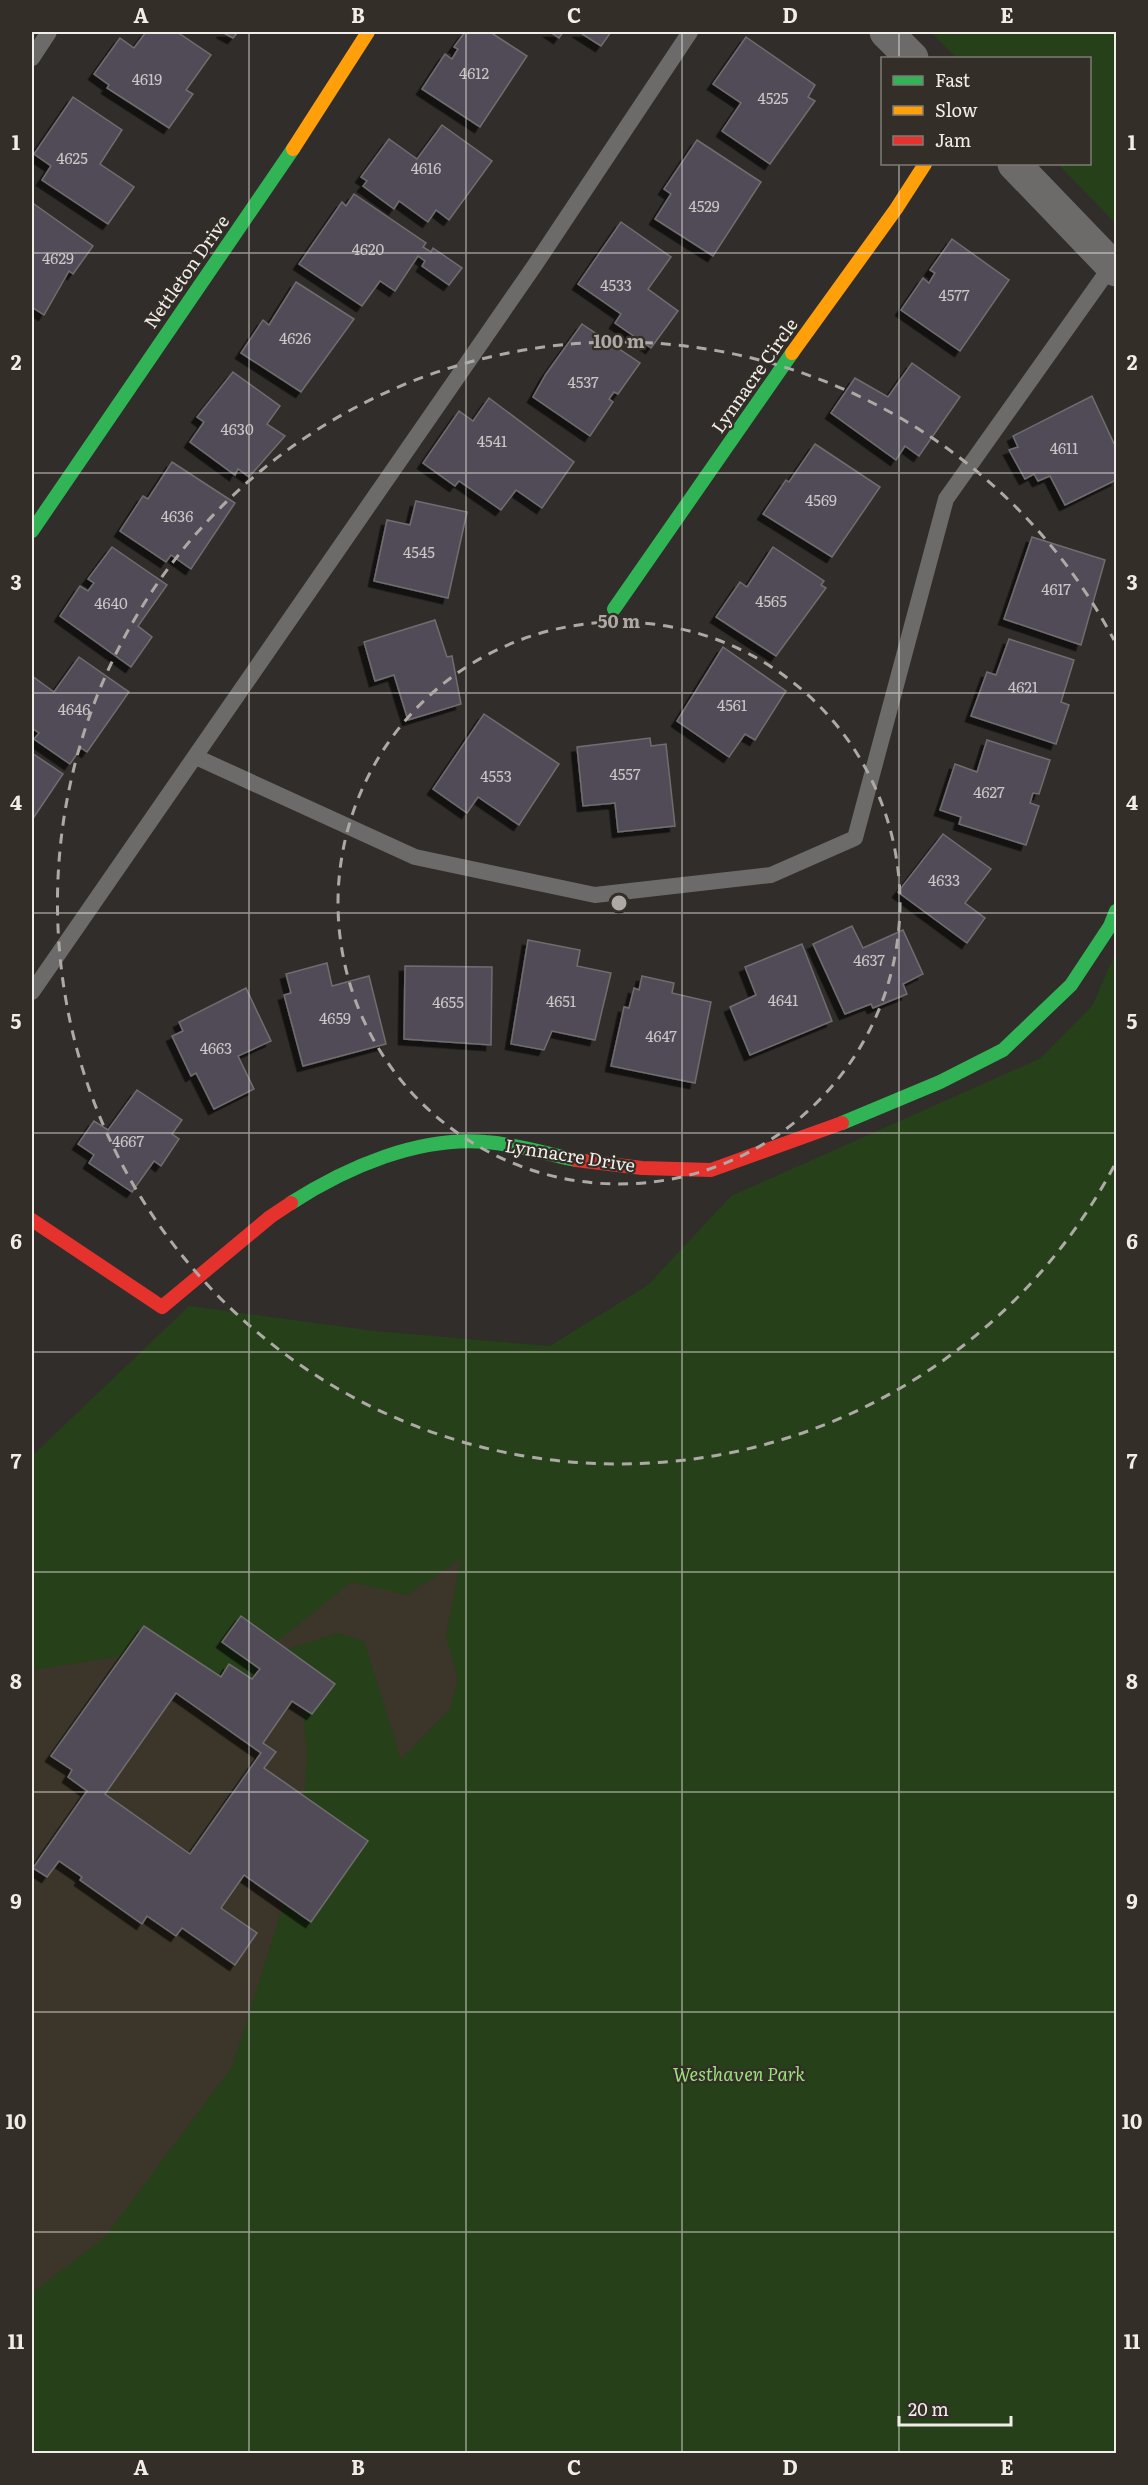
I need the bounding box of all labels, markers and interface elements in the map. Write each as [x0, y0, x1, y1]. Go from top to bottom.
text: A [133, 0, 149, 29]
text: B [351, 0, 365, 29]
text: C [567, 0, 581, 29]
text: D [782, 0, 798, 29]
text: E [1000, 0, 1014, 29]
legend [881, 57, 1091, 165]
house number: 4612 [459, 61, 489, 84]
text: Fast [935, 66, 971, 93]
house number: 4619 [132, 67, 162, 90]
house number: 4525 [758, 86, 789, 109]
text: Slow [935, 96, 978, 123]
text: 1 [12, 126, 20, 156]
text: Jam [935, 126, 971, 153]
text: 1 [1128, 126, 1136, 156]
house number: 4625 [56, 146, 88, 169]
house number: 4616 [411, 156, 441, 179]
house number: 4529 [688, 194, 720, 217]
street label: Nettleton Drive [137, 209, 235, 333]
house number: 4620 [352, 237, 385, 260]
house number: 4629 [42, 246, 74, 269]
house number: 4533 [600, 273, 632, 296]
house number: 4577 [938, 283, 970, 306]
street label: Lynnacre Circle [704, 312, 804, 438]
house number: 4626 [279, 326, 311, 349]
text: 100 m [593, 327, 645, 354]
text: 2 [11, 346, 22, 376]
text: 2 [1127, 346, 1138, 376]
house number: 4537 [567, 370, 599, 393]
house number: 4630 [220, 417, 254, 440]
house number: 4541 [477, 429, 507, 452]
house number: 4611 [1050, 436, 1078, 459]
house number: 4569 [805, 488, 837, 511]
house number: 4636 [161, 504, 193, 527]
house number: 4545 [403, 540, 435, 563]
text: 3 [10, 566, 22, 596]
text: 3 [1126, 566, 1138, 596]
house number: 4617 [1041, 577, 1071, 600]
house number: 4565 [755, 589, 787, 612]
house number: 4640 [94, 591, 128, 614]
text: 50 m [598, 607, 640, 634]
house number: 4621 [1008, 675, 1038, 698]
house number: 4561 [717, 693, 747, 716]
house number: 4646 [58, 697, 90, 720]
house number: 4557 [609, 762, 641, 785]
house number: 4553 [480, 764, 512, 787]
house number: 4627 [973, 780, 1005, 803]
text: 4 [10, 786, 22, 816]
text: 4 [1126, 786, 1138, 816]
house number: 4633 [928, 868, 960, 891]
centre of rings [609, 893, 629, 913]
house number: 4637 [853, 948, 885, 971]
house number: 4641 [768, 988, 798, 1011]
house number: 4651 [546, 989, 576, 1012]
house number: 4655 [432, 990, 464, 1013]
text: 5 [11, 1005, 22, 1035]
text: 5 [1127, 1005, 1138, 1035]
house number: 4659 [319, 1006, 351, 1029]
house number: 4647 [645, 1024, 677, 1047]
house number: 4663 [200, 1036, 232, 1059]
house number: 4667 [112, 1129, 144, 1152]
street label: Lynnacre Drive [503, 1131, 637, 1178]
text: 6 [10, 1225, 22, 1255]
text: 6 [1126, 1225, 1138, 1255]
text: 7 [11, 1445, 22, 1475]
text: 7 [1127, 1445, 1138, 1475]
text: 8 [10, 1665, 22, 1695]
text: 8 [1126, 1665, 1138, 1695]
text: 9 [10, 1885, 22, 1915]
text: 9 [1126, 1885, 1138, 1915]
park label: Westhaven Park [673, 2060, 805, 2087]
text: 10 [6, 2105, 26, 2135]
text: 10 [1122, 2105, 1142, 2135]
text: 11 [8, 2325, 24, 2355]
text: 11 [1124, 2325, 1140, 2355]
scale bar [899, 2389, 1012, 2427]
text: 20 m [908, 2395, 949, 2422]
text: A [133, 2451, 149, 2481]
text: B [351, 2451, 365, 2481]
text: C [567, 2451, 581, 2481]
text: D [782, 2451, 798, 2481]
text: E [1000, 2451, 1014, 2481]

